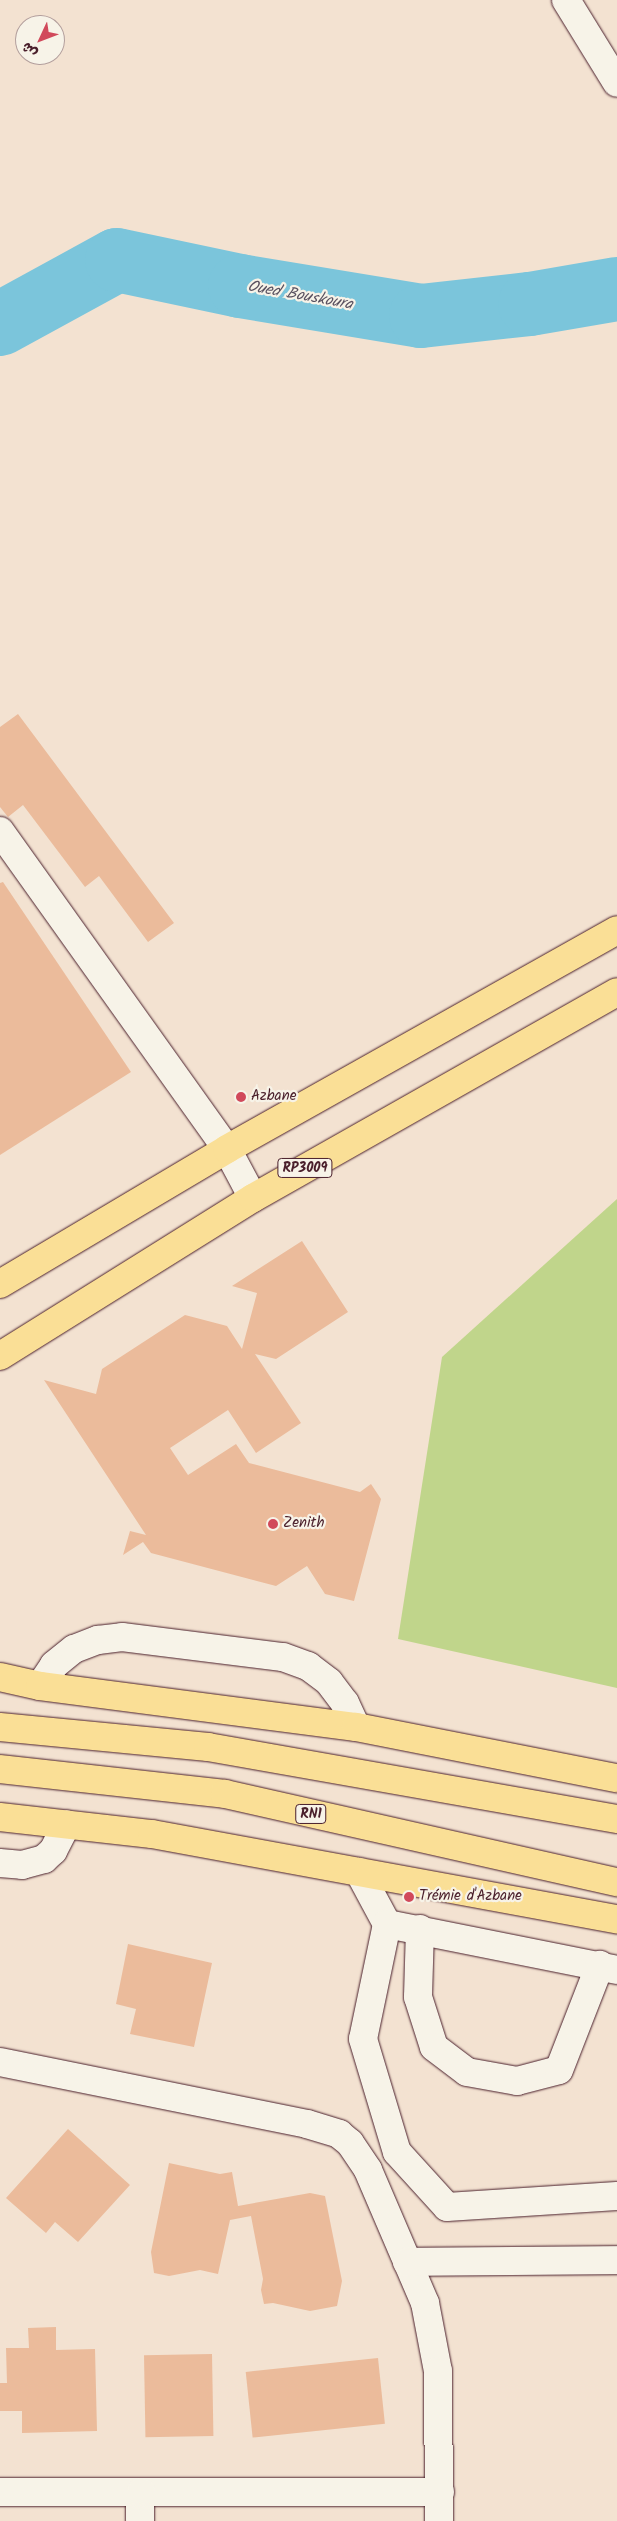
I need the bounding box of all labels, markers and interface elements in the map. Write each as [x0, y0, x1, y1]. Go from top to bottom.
north arrow [15, 15, 65, 65]
text: ش [16, 36, 43, 63]
water label: Oued Bouskoura [246, 277, 354, 315]
place label: Azbane [251, 1088, 296, 1106]
marker: Azbane [235, 1091, 247, 1103]
road number: RP3009 [276, 1156, 334, 1180]
place label: Zenith [283, 1515, 324, 1533]
marker: Zenith [267, 1518, 279, 1530]
road number: RN1 [295, 1802, 327, 1826]
place label: Trémie d'Azbane [419, 1888, 522, 1906]
marker: Trémie d'Azbane [403, 1891, 415, 1903]

